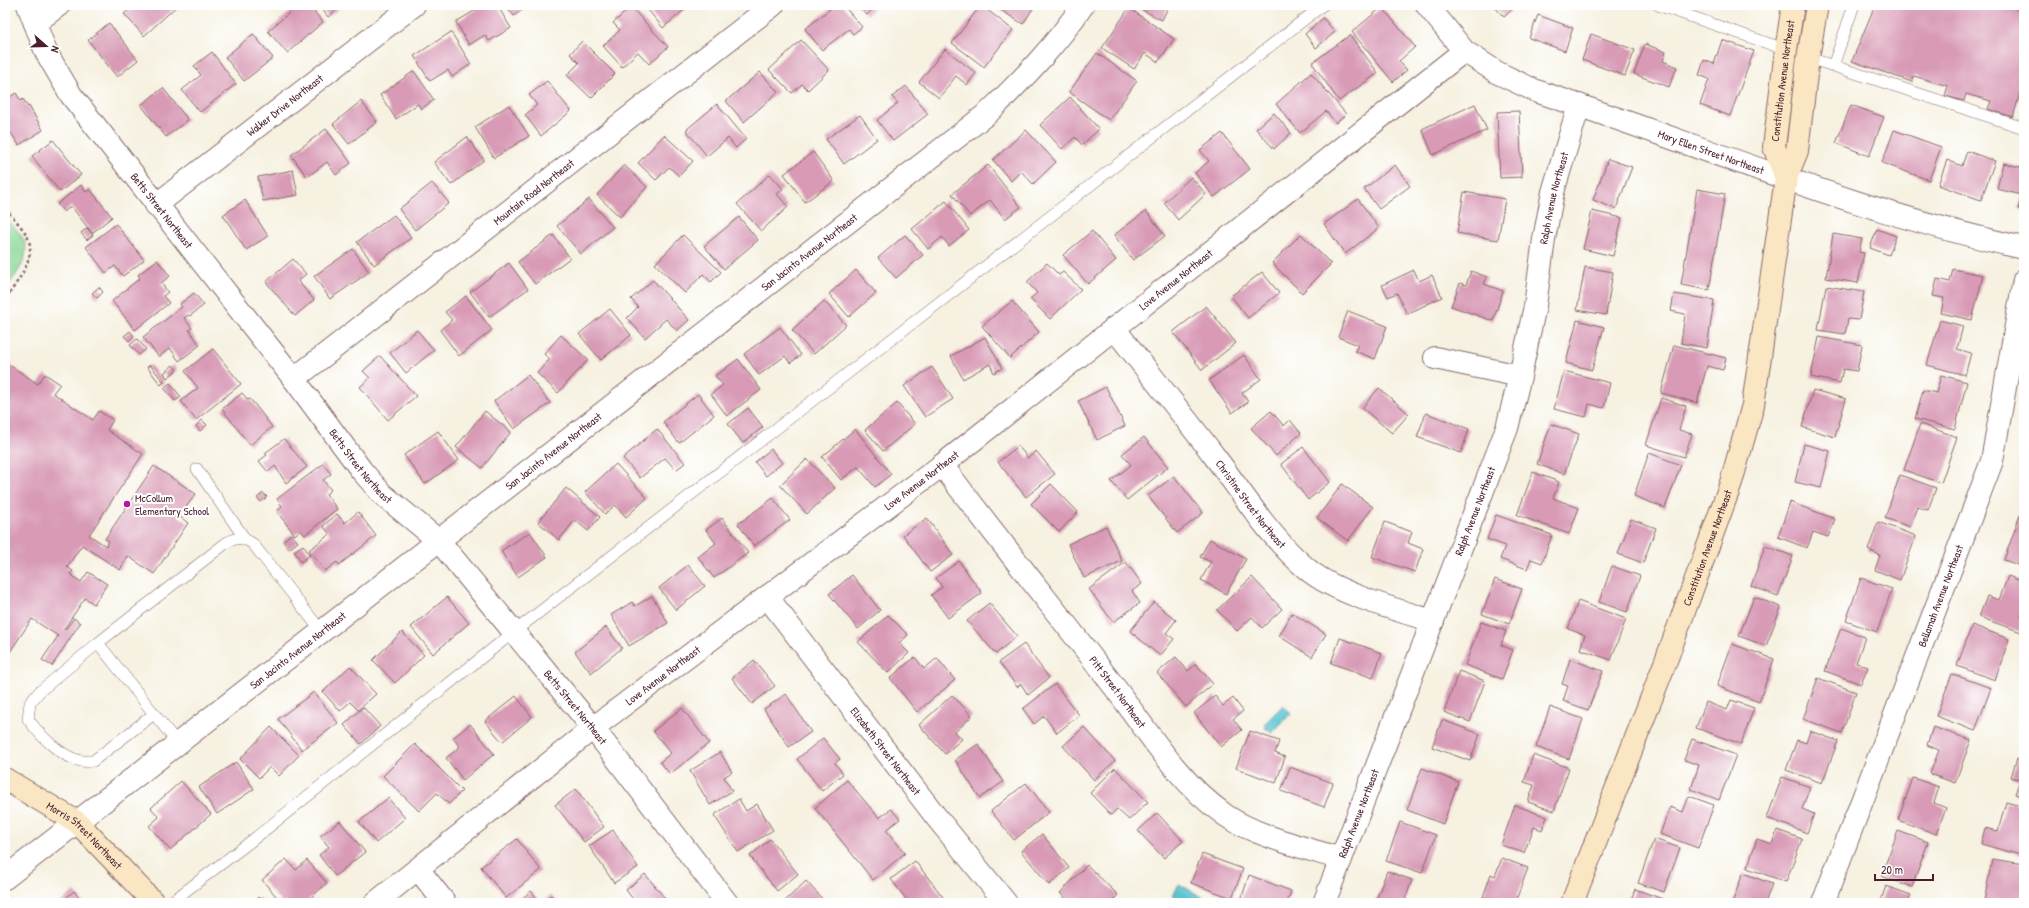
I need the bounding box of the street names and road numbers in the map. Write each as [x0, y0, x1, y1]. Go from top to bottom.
street label: Constitution Avenue Northeast [1768, 19, 1798, 142]
street label: Walker Drive Northeast [244, 71, 326, 139]
street label: Mary Ellen Street Northeast [1656, 127, 1766, 178]
street label: Ralph Avenue Northeast [1536, 150, 1572, 245]
street label: Mountain Road Northeast [490, 156, 577, 228]
street label: Betts Street Northeast [128, 170, 196, 251]
street label: San Jacinto Avenue Northeast [758, 210, 860, 294]
street label: Love Avenue Northeast [1136, 246, 1216, 313]
street label: San Jacinto Avenue Northeast [503, 409, 604, 493]
street label: Betts Street Northeast [326, 426, 395, 507]
street label: Love Avenue Northeast [881, 447, 962, 513]
street label: Christine Street Northeast [1213, 457, 1289, 552]
street label: Ralph Avenue Northeast [1452, 464, 1499, 558]
street label: Constitution Avenue Northeast [1680, 488, 1735, 608]
street label: Bellamah Avenue Northeast [1915, 542, 1966, 649]
street label: San Jacinto Avenue Northeast [247, 608, 349, 692]
street label: Love Avenue Northeast [623, 643, 703, 708]
street label: Pitt Street Northeast [1086, 653, 1149, 731]
street label: Betts Street Northeast [541, 667, 610, 747]
street label: Elizabeth Street Northeast [847, 704, 924, 798]
street label: Ralph Avenue Northeast [1335, 767, 1382, 860]
street label: Morris Street Northeast [44, 798, 125, 872]

